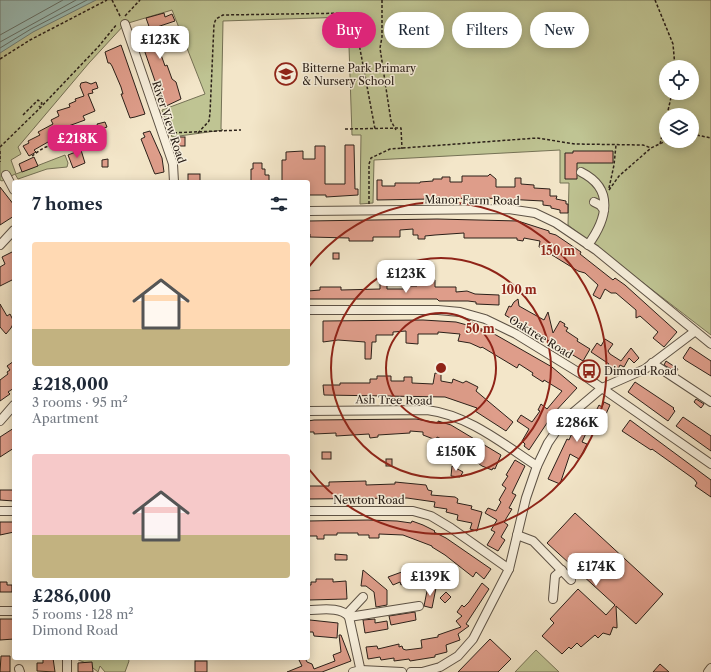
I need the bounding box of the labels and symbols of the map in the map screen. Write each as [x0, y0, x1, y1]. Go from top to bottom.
pin: £123K [132, 26, 188, 60]
school or university icon: Bitterne Park Primary & Nursery School [273, 61, 299, 87]
place label: Bitterne Park Primary & Nursery School [302, 61, 417, 88]
street label: River View Road [149, 79, 189, 165]
pin: £218K [49, 125, 105, 159]
street label: Manor Farm Road [424, 192, 520, 208]
text: 150 m [541, 243, 575, 258]
pin: £123K [378, 260, 434, 294]
text: 100 m [501, 282, 537, 297]
street label: Oaktree Road [507, 312, 576, 362]
text: 50 m [465, 321, 495, 336]
bus stop icon: Dimond Road [576, 358, 602, 384]
centre of rings [434, 361, 448, 375]
place label: Dimond Road [604, 364, 677, 378]
street label: Ash Tree Road [354, 392, 433, 408]
pin: £286K [549, 409, 605, 443]
pin: £150K [428, 438, 484, 472]
street label: Newton Road [333, 493, 405, 507]
pin: £174K [568, 553, 624, 587]
pin: £139K [402, 563, 458, 597]

